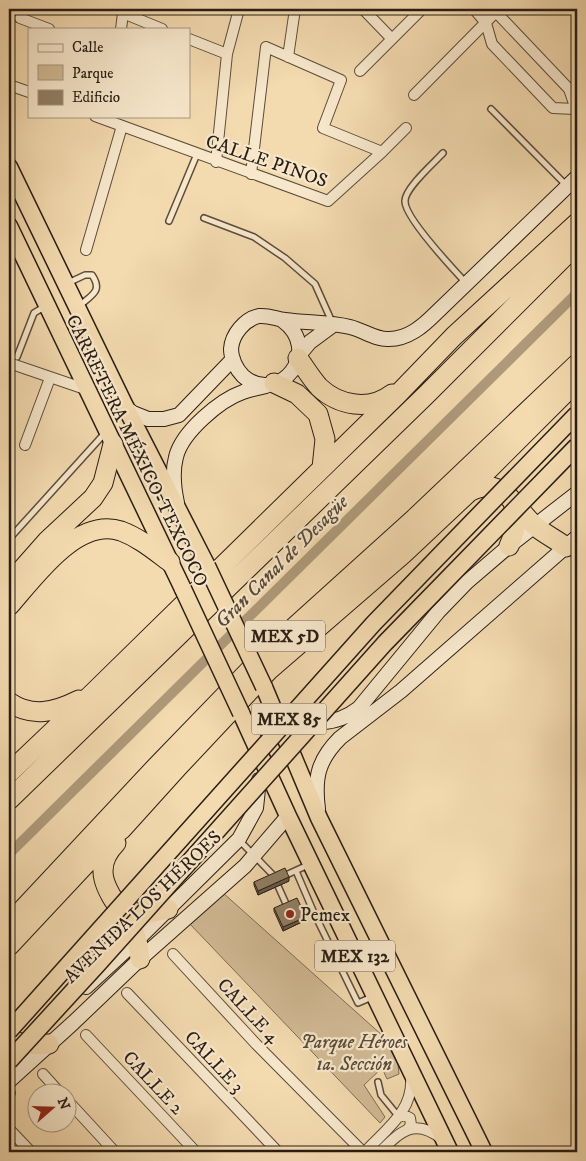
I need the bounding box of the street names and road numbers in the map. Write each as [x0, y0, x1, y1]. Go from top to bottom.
street label: CALLE PINOS [203, 130, 330, 193]
street label: CARRETERA MÉXICO-TEXCOCO [61, 310, 214, 590]
road number: MEX 5D [245, 620, 325, 652]
road number: MEX 85 [252, 704, 326, 734]
street label: AVENIDA LOS HÉROES [59, 825, 227, 988]
road number: MEX 132 [315, 940, 395, 971]
street label: CALLE 4 [212, 974, 285, 1049]
street label: CALLE 3 [179, 1026, 248, 1098]
street label: CALLE 2 [118, 1046, 189, 1120]

